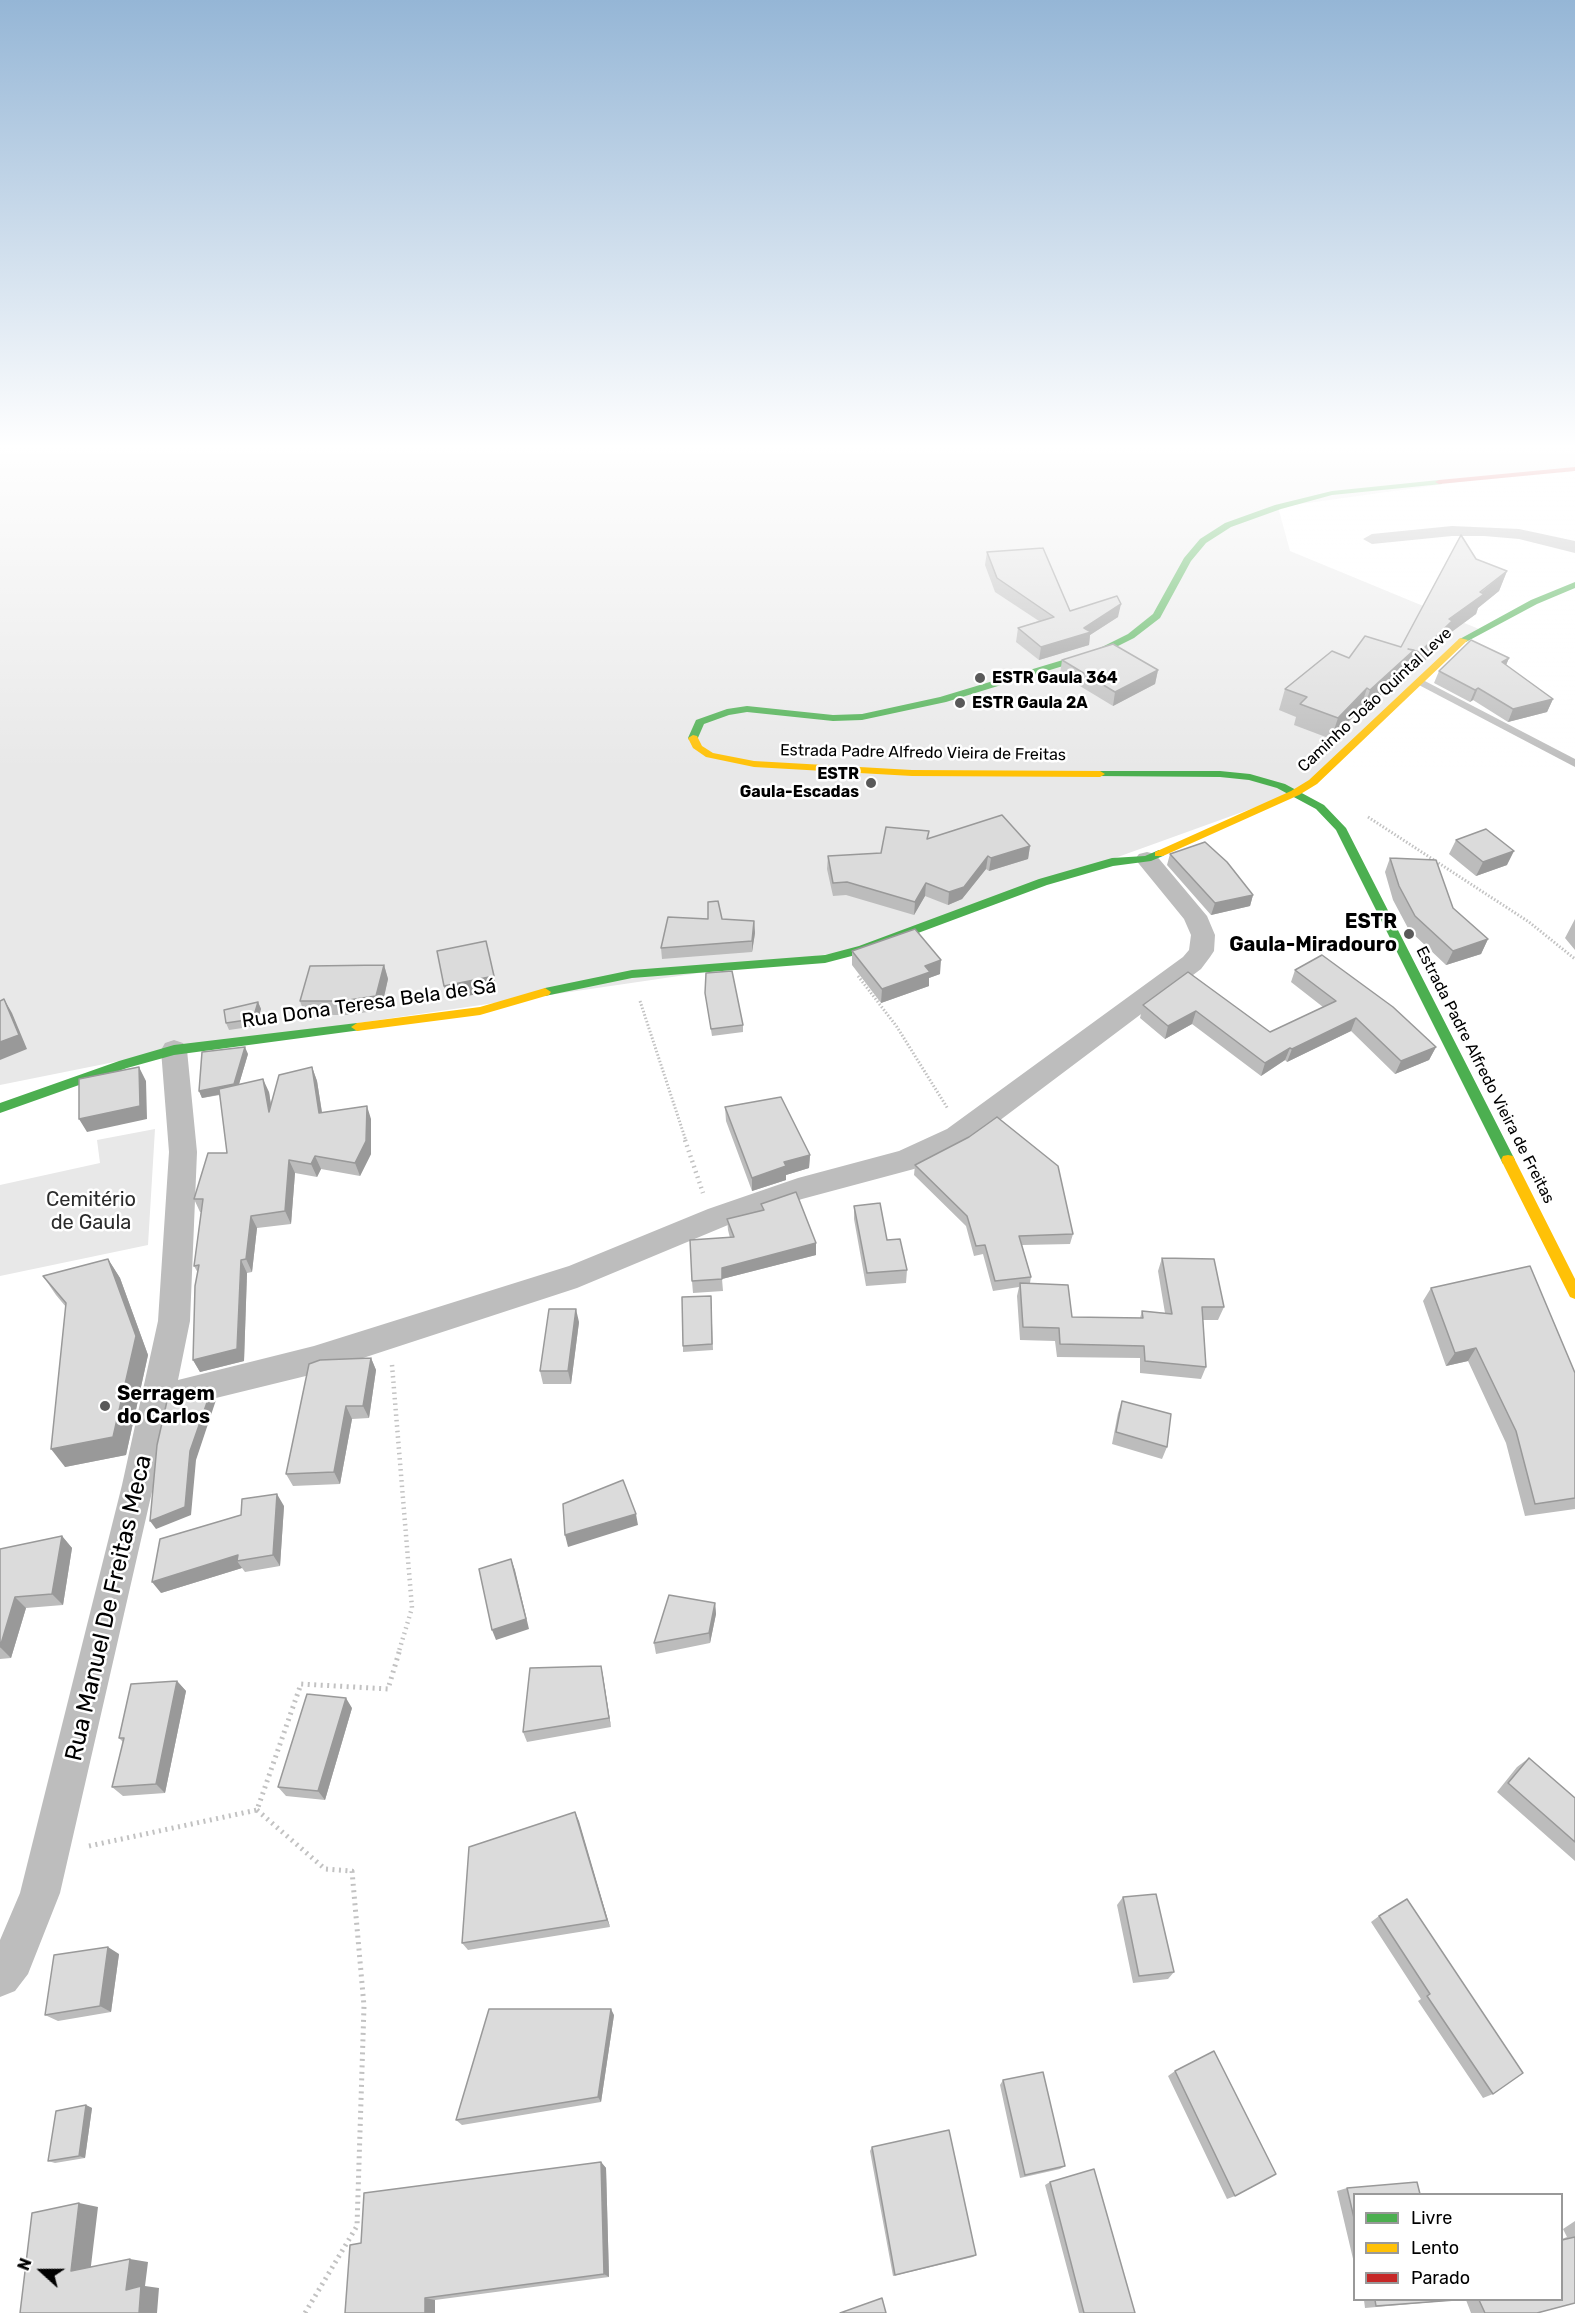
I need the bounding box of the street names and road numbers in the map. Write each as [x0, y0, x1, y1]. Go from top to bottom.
street label: Caminho João Quintal Leve [1294, 624, 1456, 776]
street label: Estrada Padre Alfredo Vieira de Freitas [780, 741, 1066, 765]
street label: Estrada Padre Alfredo Vieira de Freitas [1412, 943, 1558, 1207]
street label: Rua Dona Teresa Bela de Sá [240, 974, 498, 1034]
street label: Rua Manuel De Freitas Meca [60, 1452, 158, 1764]

